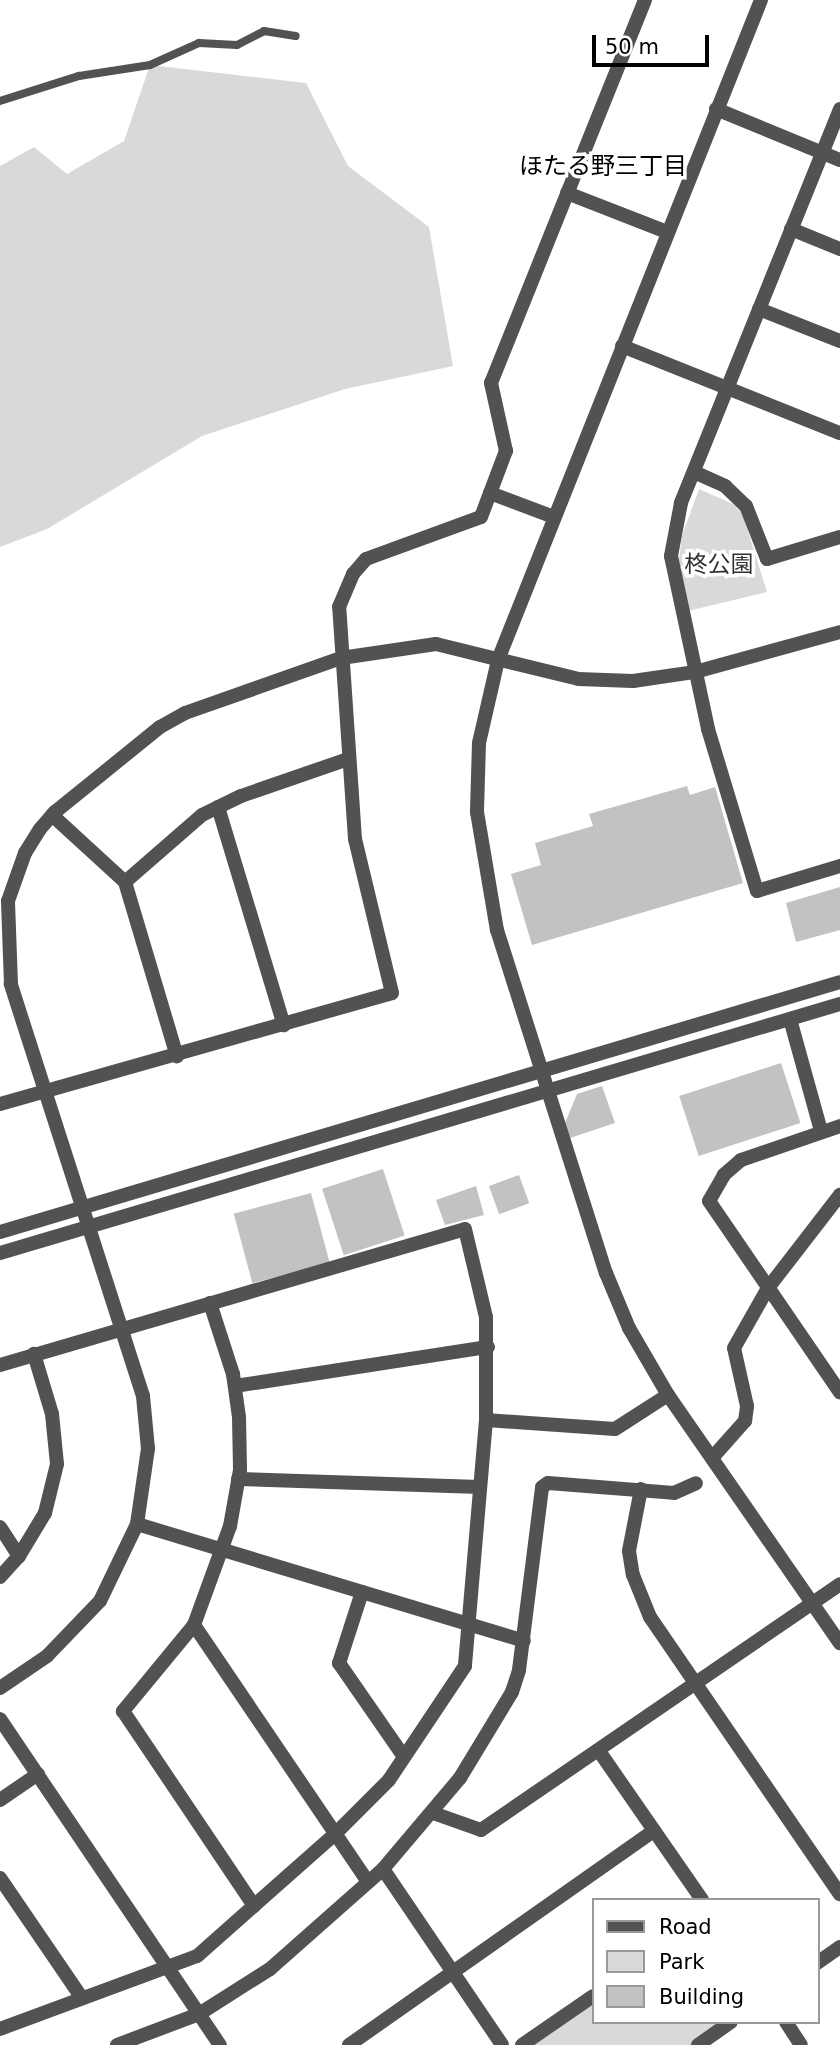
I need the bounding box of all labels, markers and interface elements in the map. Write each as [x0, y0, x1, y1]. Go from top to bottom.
scale bar [595, 21, 712, 65]
text: 50 m [605, 35, 659, 59]
district label: ほたる野三丁目 [519, 153, 687, 181]
park label: 柊公園 [685, 550, 753, 578]
legend [592, 1898, 819, 2024]
text: Road [659, 1915, 712, 1939]
text: Park [659, 1950, 704, 1974]
text: Building [659, 1985, 744, 2009]

